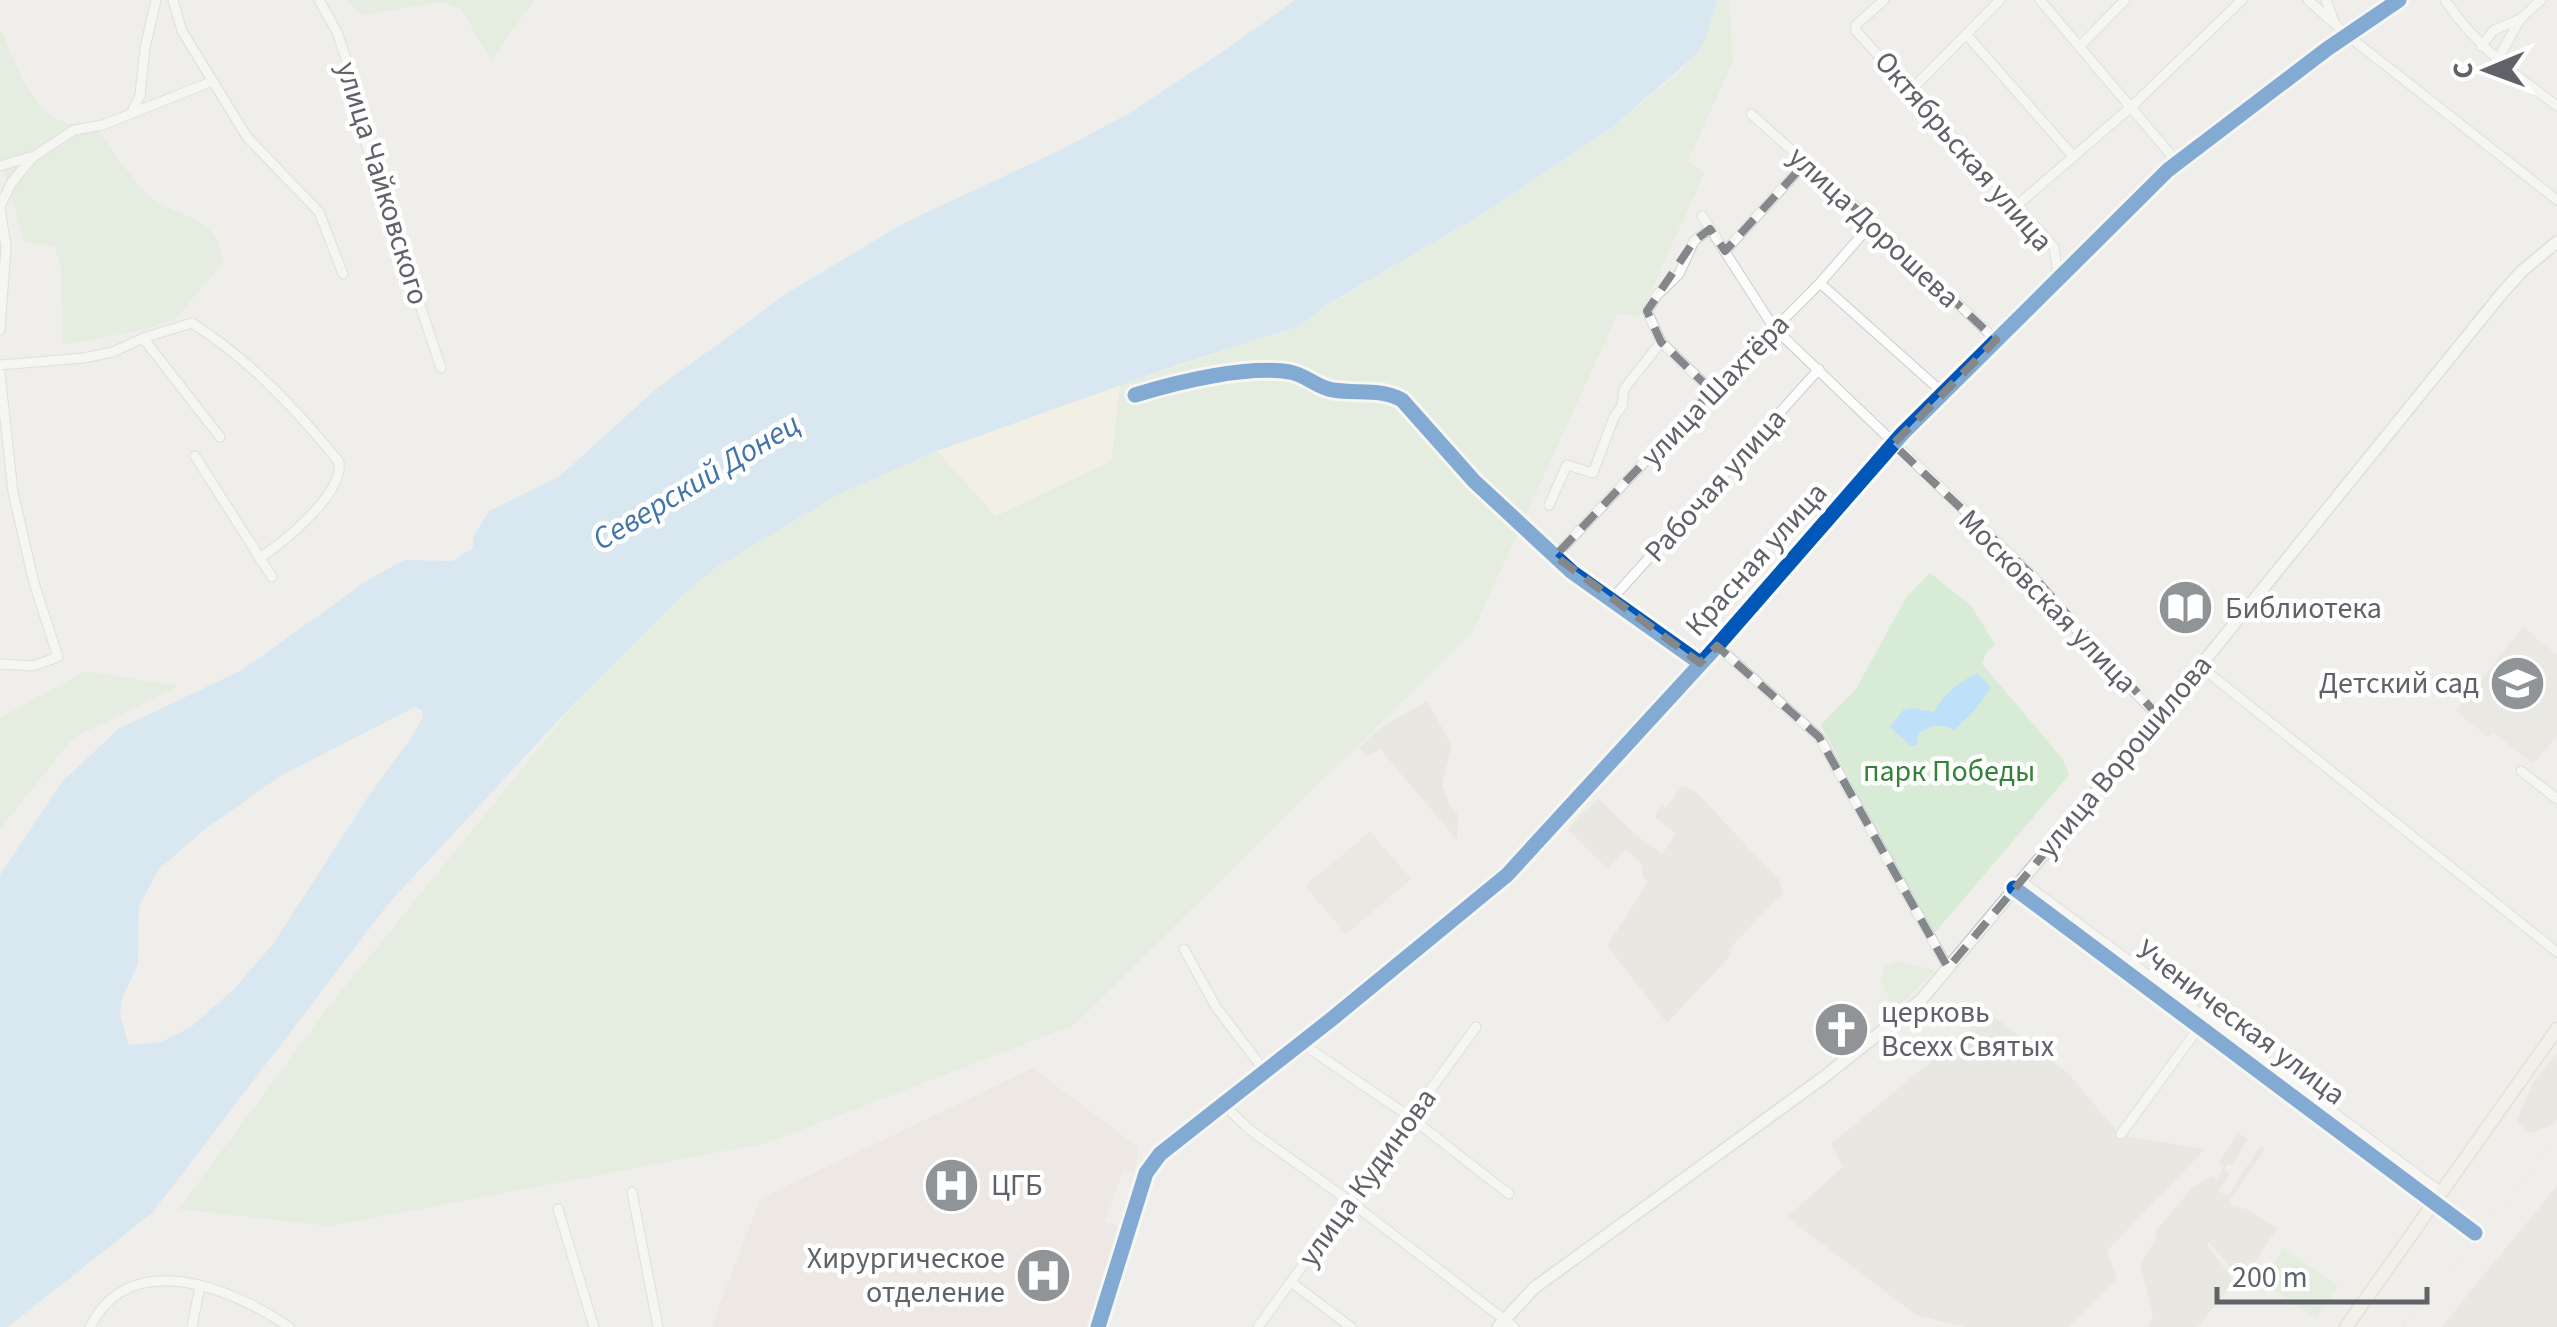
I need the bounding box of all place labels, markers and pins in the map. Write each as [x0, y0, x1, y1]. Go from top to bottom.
library icon: Библиотека [2156, 578, 2216, 638]
place label: Библиотека [2225, 587, 2382, 630]
school or university icon: Детский сад [2488, 653, 2548, 713]
place label: Детский сад [2319, 662, 2479, 705]
place label: церковь Всехх Святых [1881, 991, 2054, 1068]
church icon: церковь Всехх Святых [1812, 999, 1872, 1059]
hospital icon: ЦГБ [922, 1155, 982, 1215]
place label: ЦГБ [991, 1164, 1042, 1207]
place label: Хирургическое отделение [807, 1237, 1005, 1314]
hospital icon: Хирургическое отделение [1014, 1245, 1074, 1305]

